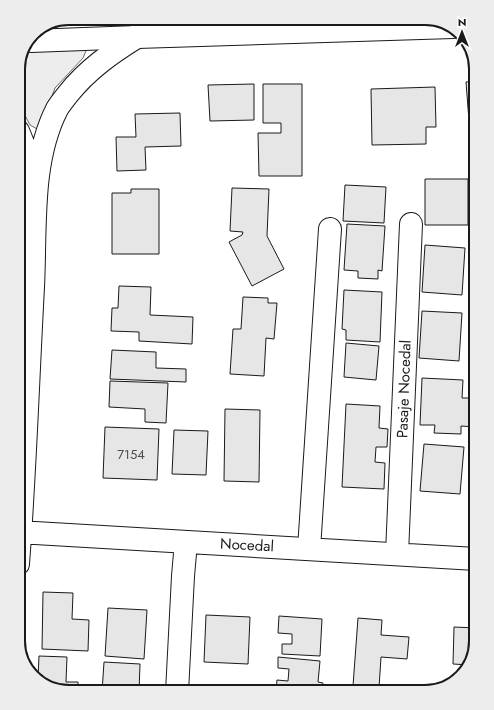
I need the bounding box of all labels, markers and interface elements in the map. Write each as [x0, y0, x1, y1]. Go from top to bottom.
north arrow [442, 12, 482, 52]
text: N [458, 14, 466, 30]
street label: Pasaje Nocedal [391, 340, 417, 438]
house number: 7154 [117, 445, 145, 464]
street label: Nocedal [219, 533, 275, 557]

